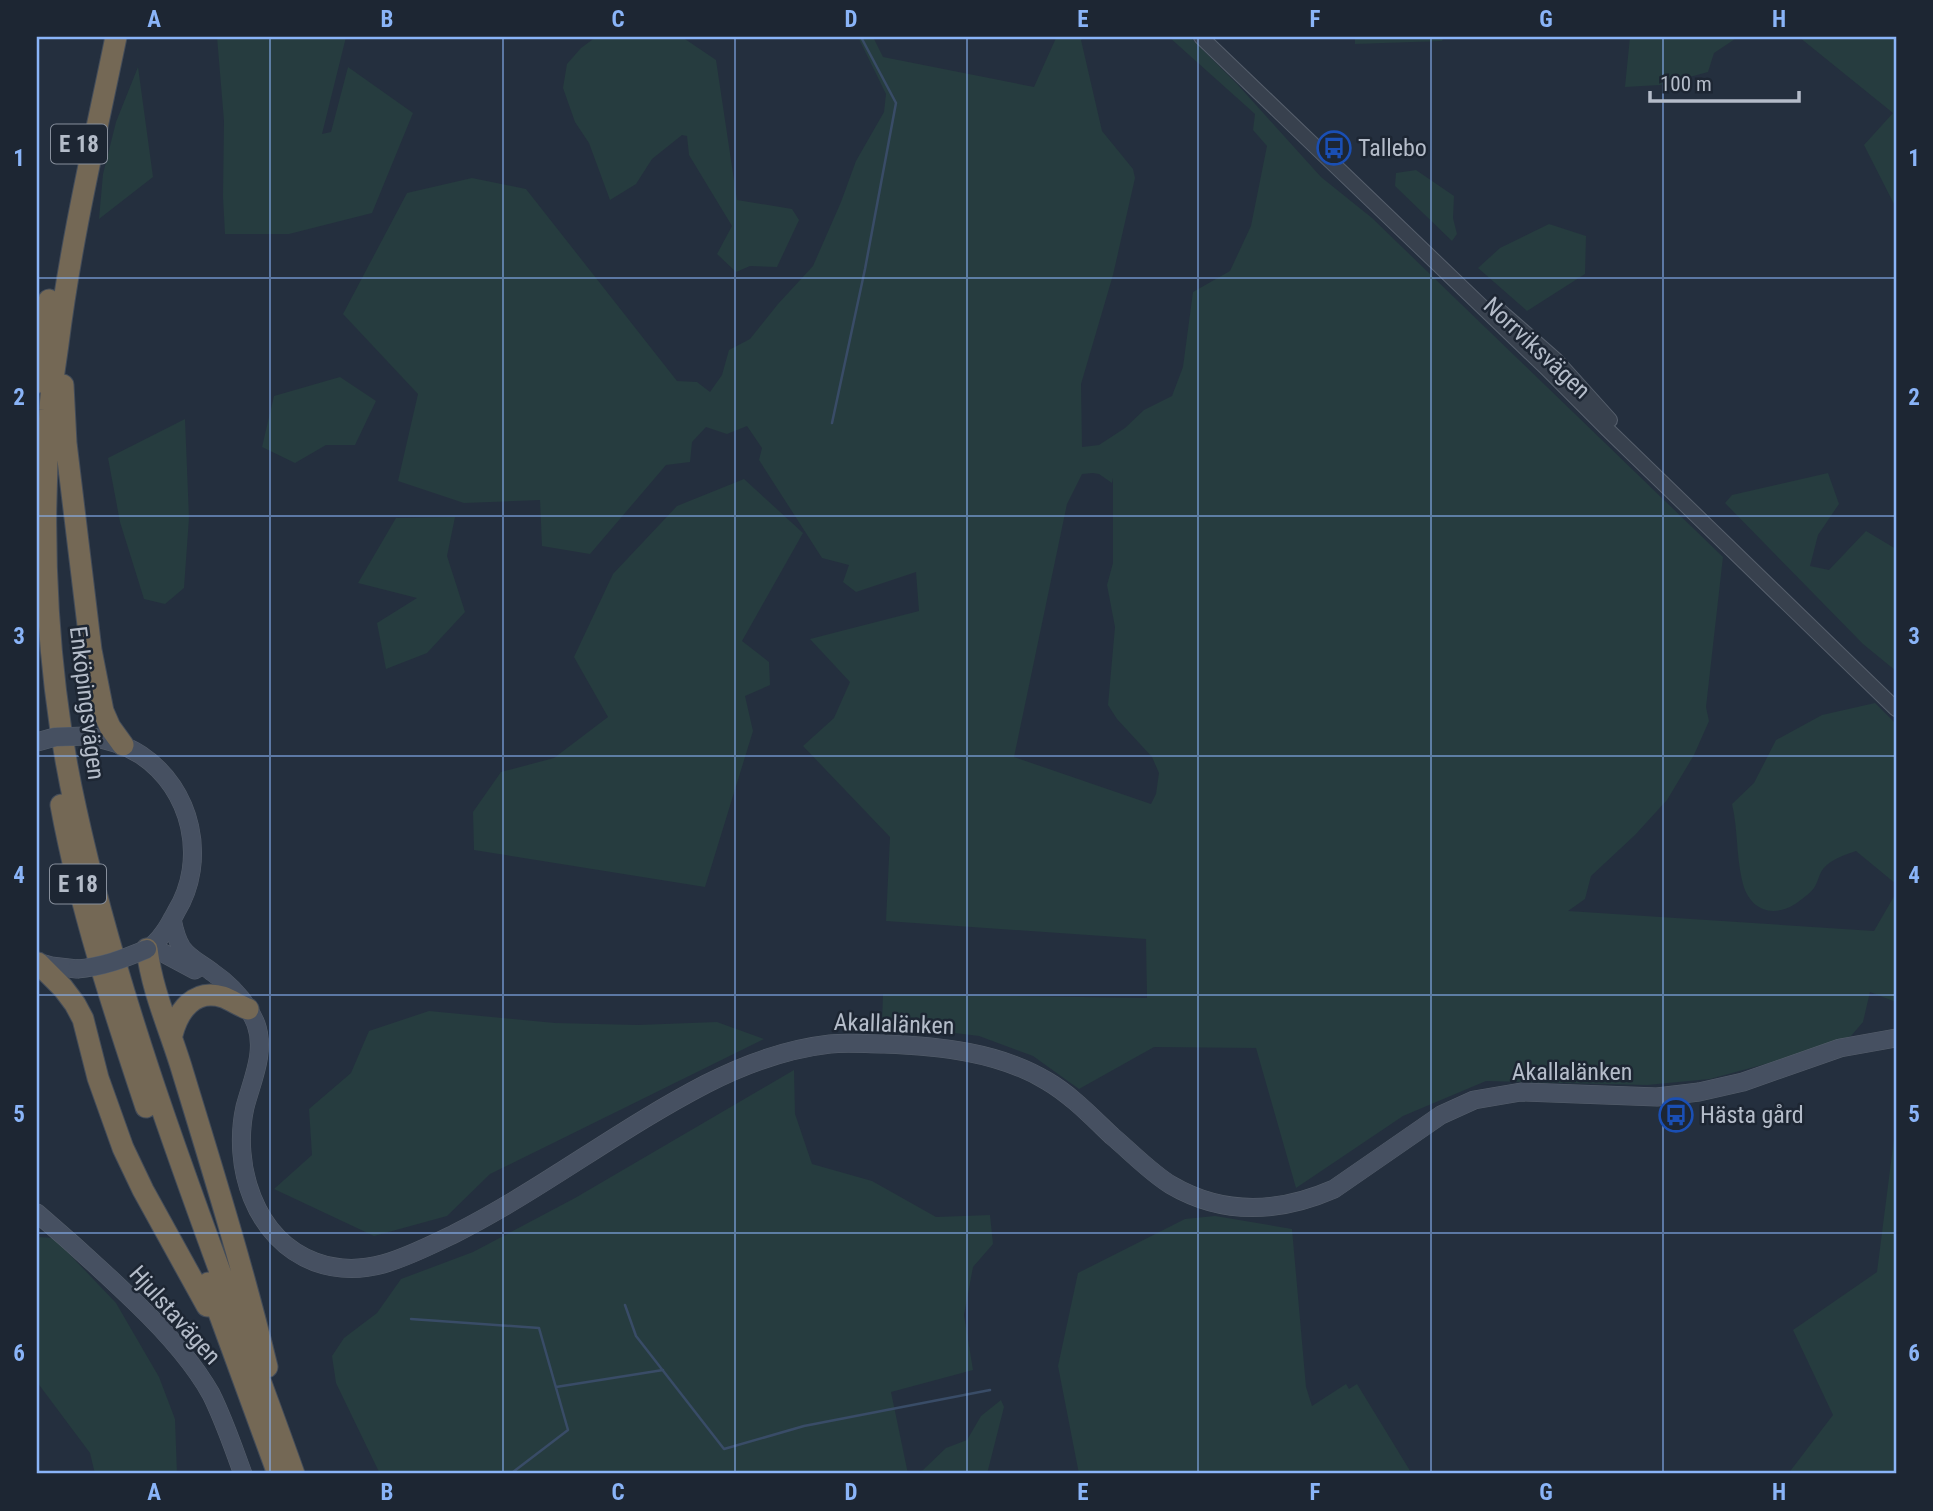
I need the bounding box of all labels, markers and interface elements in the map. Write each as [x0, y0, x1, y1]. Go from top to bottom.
text: A [147, 6, 161, 33]
text: B [381, 6, 393, 33]
text: C [611, 6, 625, 33]
text: D [845, 6, 858, 33]
text: E [1077, 6, 1089, 33]
text: F [1310, 6, 1321, 33]
text: G [1539, 6, 1553, 33]
text: H [1772, 6, 1786, 33]
scale bar [1650, 60, 1798, 104]
text: 100 m [1660, 72, 1712, 96]
road number: E 18 [51, 125, 107, 164]
bus stop icon: Tallebo [1315, 129, 1353, 167]
place label: Tallebo [1358, 134, 1427, 162]
text: 1 [13, 145, 25, 172]
text: 1 [1908, 145, 1920, 172]
street label: Norrviksvägen [1478, 292, 1596, 404]
text: 2 [13, 384, 25, 411]
text: 2 [1908, 384, 1920, 411]
text: 3 [13, 623, 25, 650]
text: 3 [1908, 623, 1920, 650]
street label: Enköpingsvägen [64, 625, 110, 781]
text: 4 [13, 862, 25, 889]
text: 4 [1908, 862, 1920, 889]
road number: E 18 [50, 864, 106, 904]
street label: Akallalänken [833, 1008, 955, 1040]
street label: Akallalänken [1512, 1058, 1632, 1086]
bus stop icon: Hästa gård [1657, 1096, 1695, 1134]
text: 5 [13, 1101, 25, 1128]
place label: Hästa gård [1700, 1101, 1804, 1129]
text: 5 [1908, 1101, 1920, 1128]
street label: Hjulstavägen [123, 1260, 227, 1370]
text: 6 [13, 1340, 25, 1367]
text: 6 [1908, 1340, 1920, 1367]
text: A [147, 1479, 161, 1506]
text: B [381, 1479, 393, 1506]
text: C [611, 1479, 625, 1506]
text: D [845, 1479, 858, 1506]
text: E [1077, 1479, 1089, 1506]
text: F [1310, 1479, 1321, 1506]
text: G [1539, 1479, 1553, 1506]
text: H [1772, 1479, 1786, 1506]

